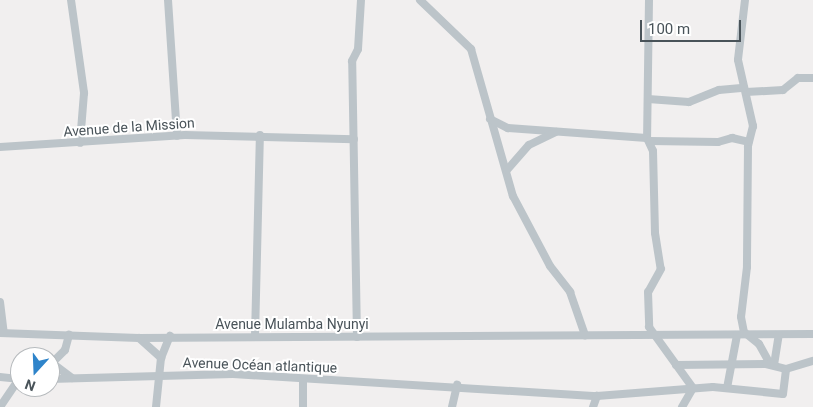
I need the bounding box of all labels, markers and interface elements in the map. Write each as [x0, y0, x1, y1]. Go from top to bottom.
scale bar [643, 10, 744, 42]
text: 100 m [648, 20, 690, 38]
street label: Avenue de la Mission [63, 114, 195, 140]
street label: Avenue Mulamba Nyunyi [215, 316, 369, 332]
north arrow [10, 347, 60, 397]
street label: Avenue Océan atlantique [183, 354, 337, 376]
text: N [23, 376, 38, 394]

